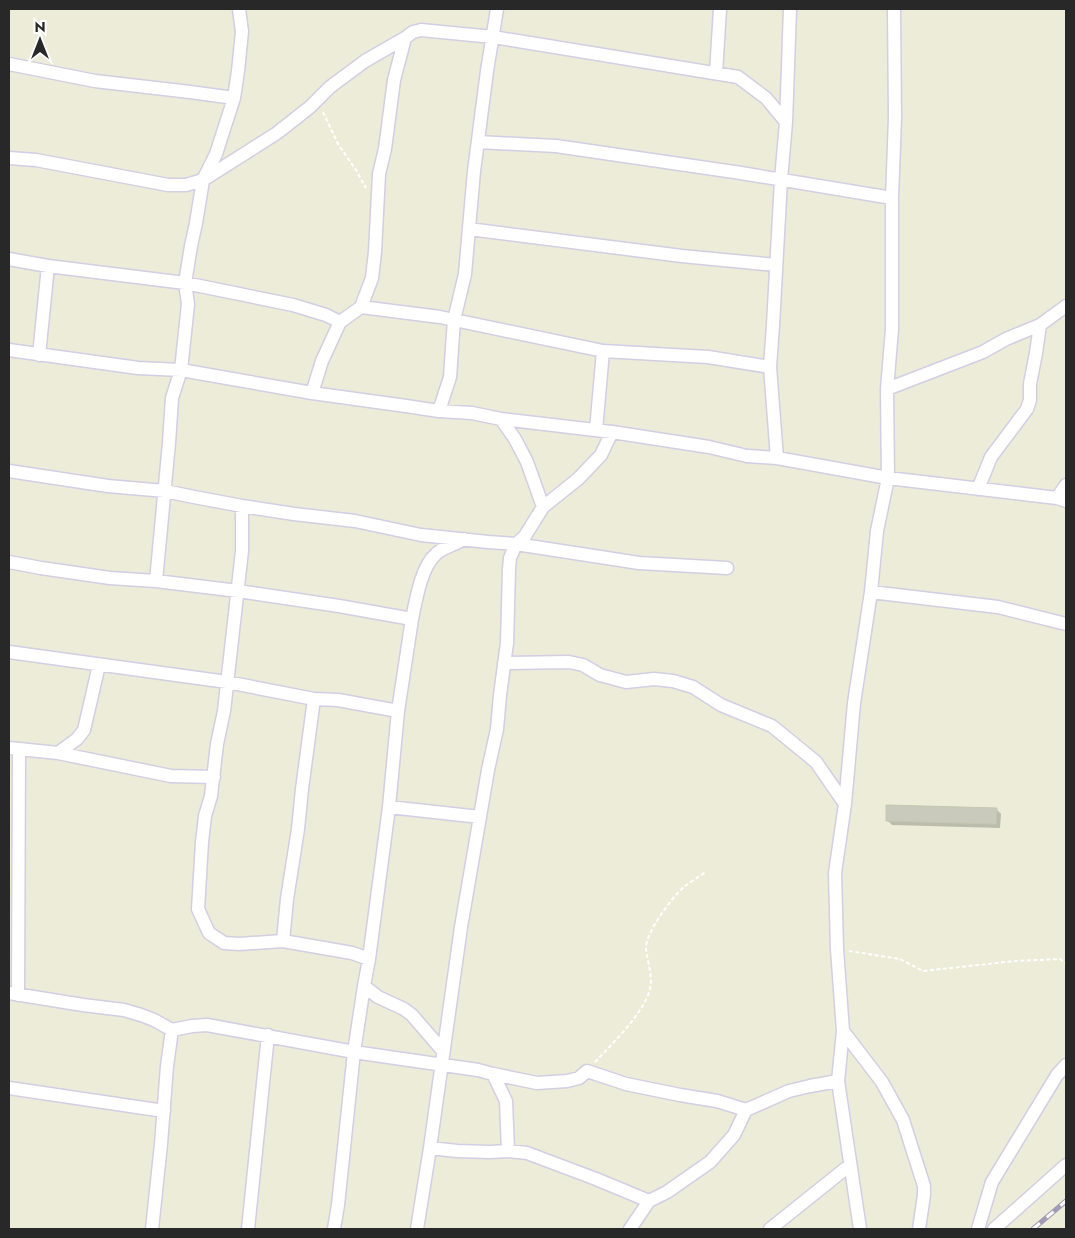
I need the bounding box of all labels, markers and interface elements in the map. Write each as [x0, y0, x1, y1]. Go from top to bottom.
north arrow [15, 15, 65, 65]
text: N [34, 17, 46, 37]

